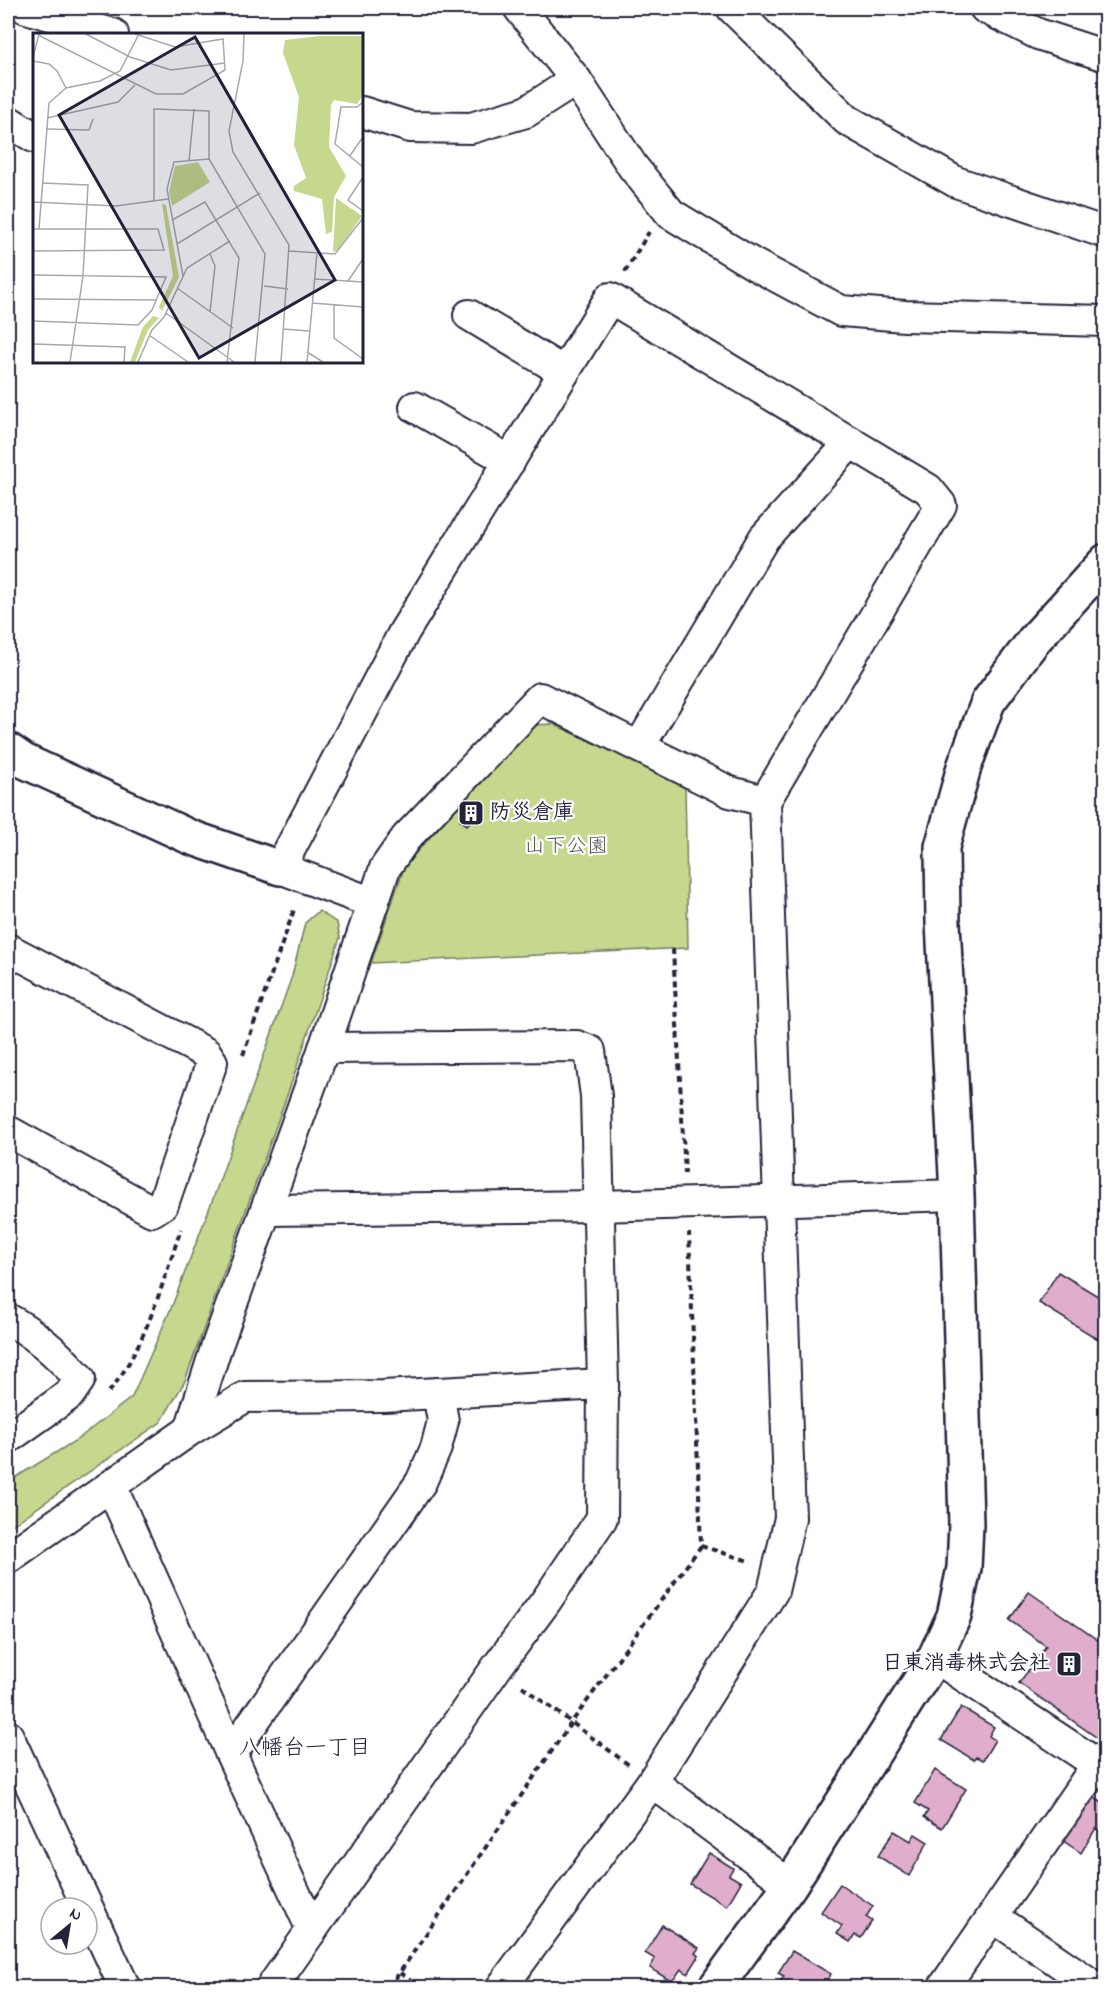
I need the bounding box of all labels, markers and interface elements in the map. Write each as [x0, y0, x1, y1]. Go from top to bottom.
inset map [33, 33, 363, 363]
building icon: 防災倉庫 [456, 798, 486, 828]
place label: 防災倉庫 [490, 798, 574, 828]
park label: 山下公園 [524, 832, 608, 862]
place label: 日東消毒株式会社 [882, 1649, 1050, 1679]
building icon: 日東消毒株式会社 [1054, 1649, 1084, 1679]
district label: 八幡台一丁目 [239, 1733, 371, 1765]
north arrow [39, 1896, 99, 1956]
text: N [65, 1902, 86, 1928]

